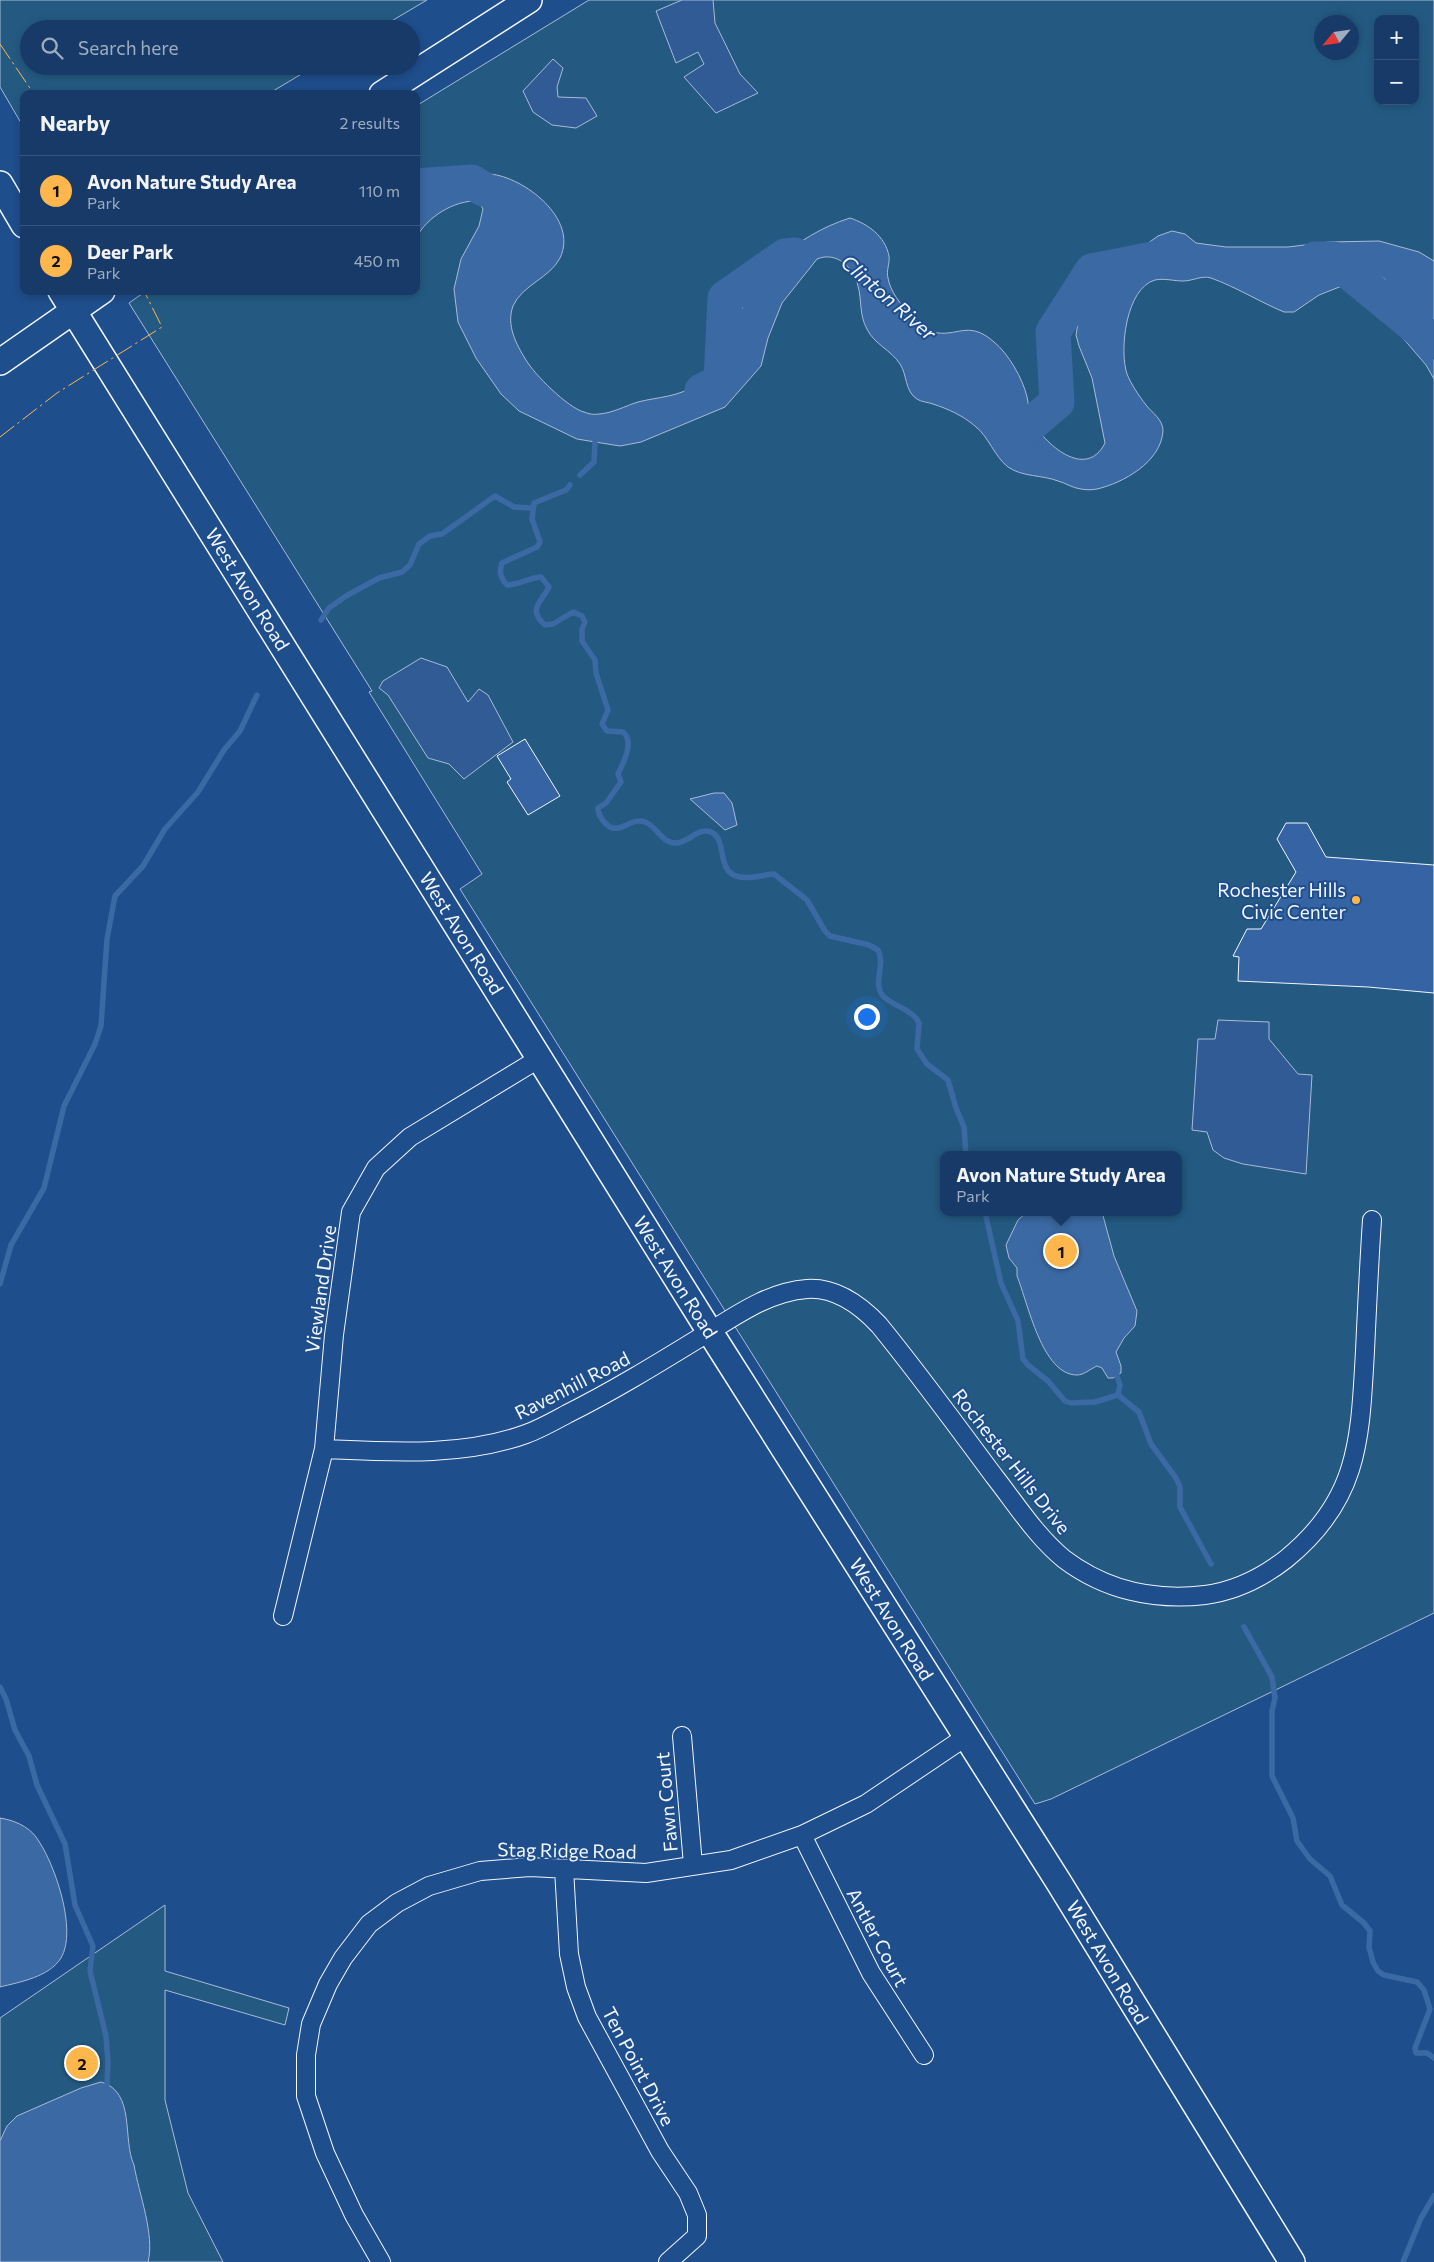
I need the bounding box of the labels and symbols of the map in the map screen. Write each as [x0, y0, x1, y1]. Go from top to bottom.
north arrow [1314, 15, 1359, 60]
water label: Clinton River [837, 249, 942, 345]
street label: West Avon Road [201, 523, 295, 655]
street label: West Avon Road [415, 867, 509, 999]
place label: Rochester Hills Civic Center [1217, 878, 1346, 923]
marker: Rochester Hills Civic Center [1350, 894, 1362, 906]
your location [854, 1004, 880, 1030]
street label: West Avon Road [629, 1211, 723, 1343]
street label: Viewland Drive [300, 1223, 340, 1355]
pin: 1 [1045, 1232, 1077, 1270]
street label: Ravenhill Road [511, 1346, 633, 1424]
street label: Rochester Hills Drive [948, 1384, 1076, 1538]
street label: West Avon Road [845, 1553, 939, 1685]
street label: Fawn Court [650, 1751, 682, 1853]
street label: Stag Ridge Road [497, 1837, 637, 1863]
street label: Antler Court [842, 1884, 914, 1990]
street label: West Avon Road [1062, 1896, 1154, 2028]
street label: Ten Point Drive [598, 2003, 680, 2129]
pin: 2 [66, 2044, 98, 2082]

